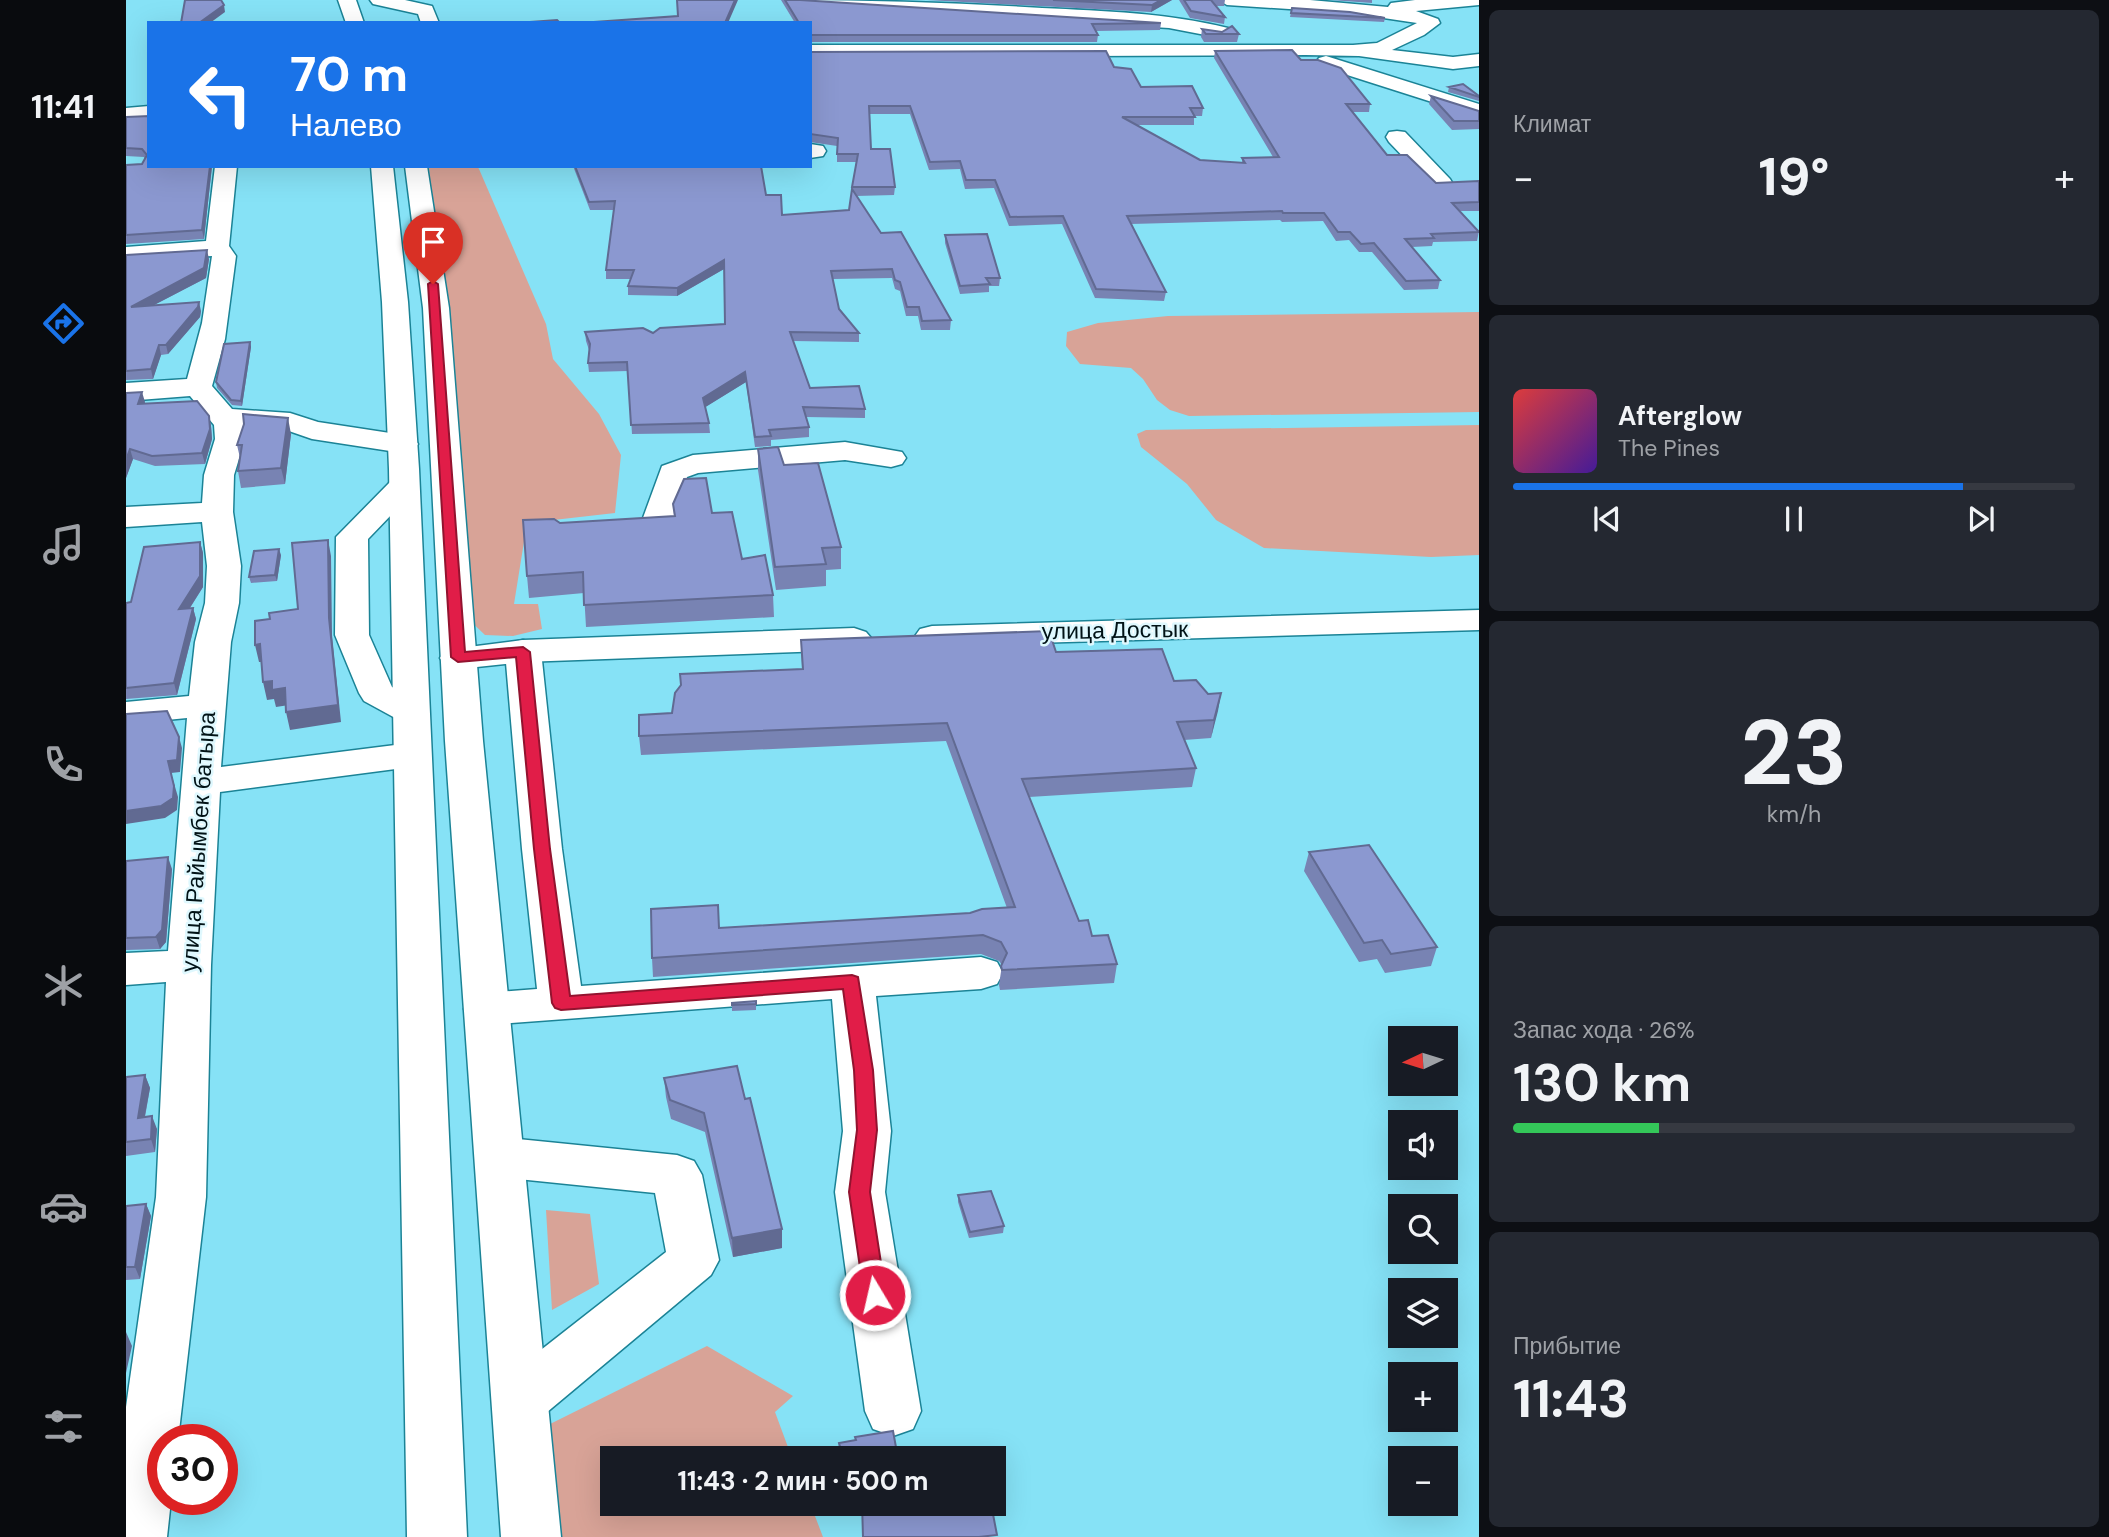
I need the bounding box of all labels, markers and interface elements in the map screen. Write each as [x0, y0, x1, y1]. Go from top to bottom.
text: 70 m [290, 42, 408, 106]
icon: left [175, 49, 266, 140]
text: 11:41 [31, 86, 95, 128]
text: Налево [290, 104, 402, 146]
text: Климат [1513, 109, 1591, 139]
text: 19° [1759, 143, 1829, 211]
text: − [1513, 153, 1534, 203]
text: + [2054, 153, 2075, 203]
pin [403, 212, 463, 284]
icon: arrive [414, 223, 452, 261]
icon: directions [39, 299, 88, 348]
text: Afterglow [1618, 399, 1742, 433]
text: The Pines [1618, 433, 1720, 463]
icon: previous [1588, 500, 1626, 538]
icon: pause [1775, 500, 1813, 538]
icon: next [1962, 500, 2000, 538]
icon: music [39, 520, 88, 569]
street label: улица Достык [1041, 614, 1189, 646]
text: 23 [1740, 694, 1848, 812]
street label: улица Райымбек батыра [174, 711, 222, 973]
icon: phone [39, 740, 88, 789]
text: km/h [1767, 799, 1821, 829]
icon: climate [39, 961, 88, 1010]
text: Запас хода · 26% [1513, 1015, 1694, 1045]
north arrow [1388, 1026, 1458, 1096]
map controls [1388, 1026, 1458, 1516]
text: 130 km [1513, 1049, 1691, 1117]
button: sound [1388, 1110, 1458, 1180]
icon: car [39, 1182, 88, 1231]
button: search [1388, 1194, 1458, 1264]
position arrow [838, 1258, 912, 1332]
button: layers [1388, 1278, 1458, 1348]
text: Прибытие [1513, 1331, 1621, 1361]
button: + [1388, 1362, 1458, 1432]
text: 11:43 [1513, 1365, 1629, 1433]
icon: filters [39, 1402, 88, 1451]
speed limit sign: 30 [147, 1424, 238, 1515]
button: − [1388, 1446, 1458, 1516]
text: 11:43 · 2 мин · 500 m [677, 1464, 929, 1498]

